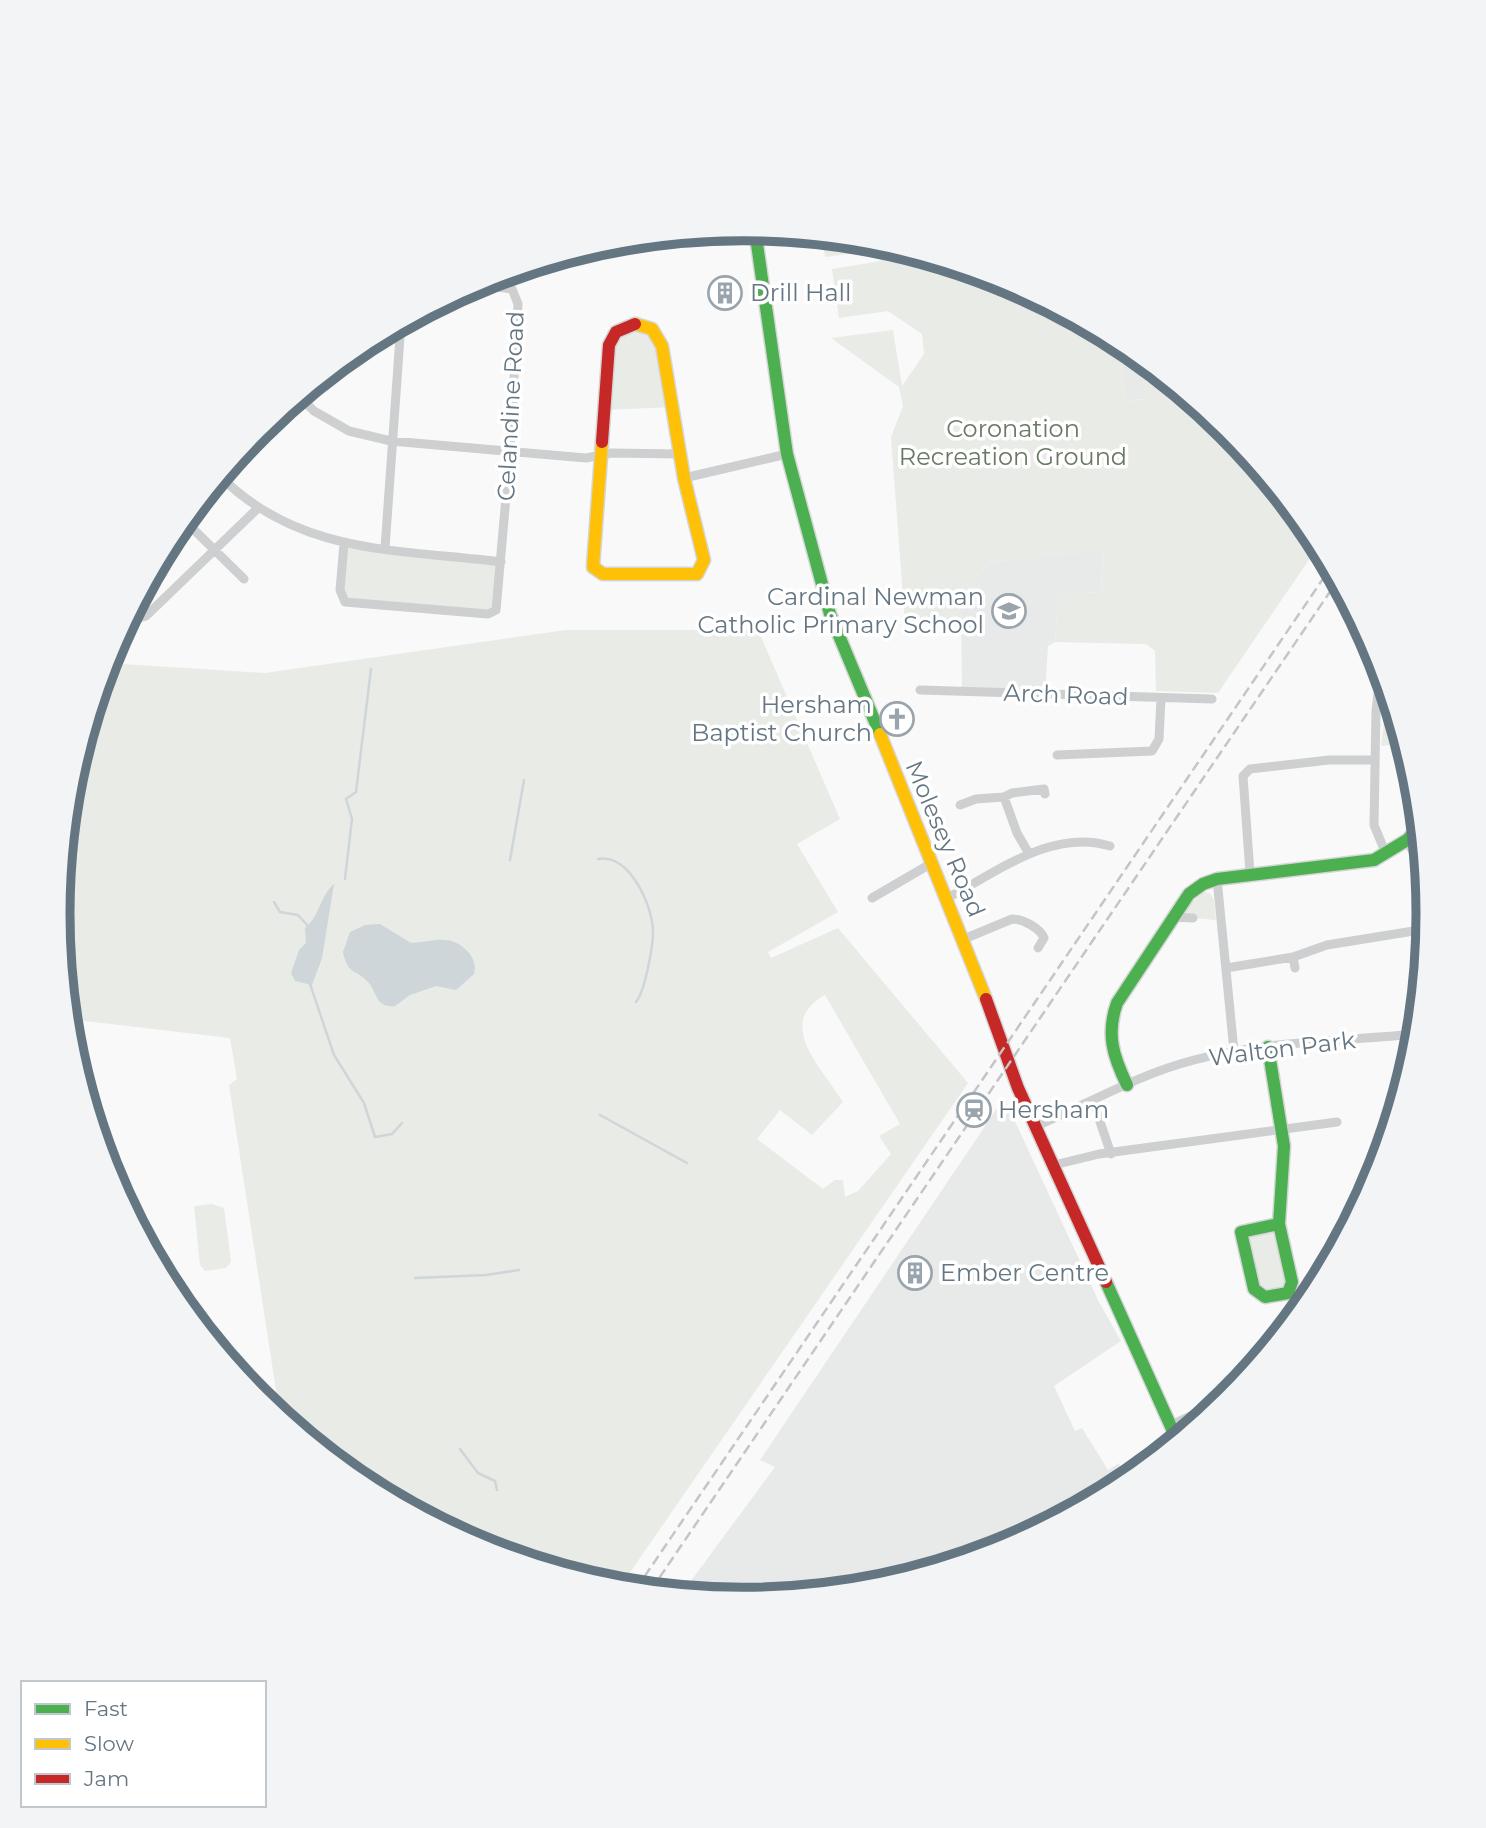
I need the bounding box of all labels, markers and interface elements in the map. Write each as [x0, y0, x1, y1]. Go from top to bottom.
building icon: Drill Hall [706, 274, 744, 312]
place label: Drill Hall [750, 278, 852, 307]
street label: Celandine Road [491, 310, 530, 502]
park label: Coronation Recreation Ground [899, 414, 1127, 471]
place label: Cardinal Newman Catholic Primary School [697, 582, 984, 639]
school or university icon: Cardinal Newman Catholic Primary School [990, 592, 1028, 630]
street label: Arch Road [1003, 678, 1129, 711]
place label: Hersham Baptist Church [691, 690, 872, 747]
church icon: Hersham Baptist Church [878, 700, 916, 738]
street label: Molesey Road [899, 756, 991, 921]
street label: Walton Park [1207, 1025, 1358, 1072]
station icon: Hersham [955, 1091, 993, 1129]
place label: Hersham [998, 1095, 1109, 1124]
building icon: Ember Centre [896, 1254, 934, 1292]
place label: Ember Centre [940, 1258, 1109, 1287]
legend [21, 1681, 266, 1807]
text: Fast [84, 1696, 128, 1721]
text: Slow [84, 1731, 134, 1756]
text: Jam [83, 1766, 129, 1791]

